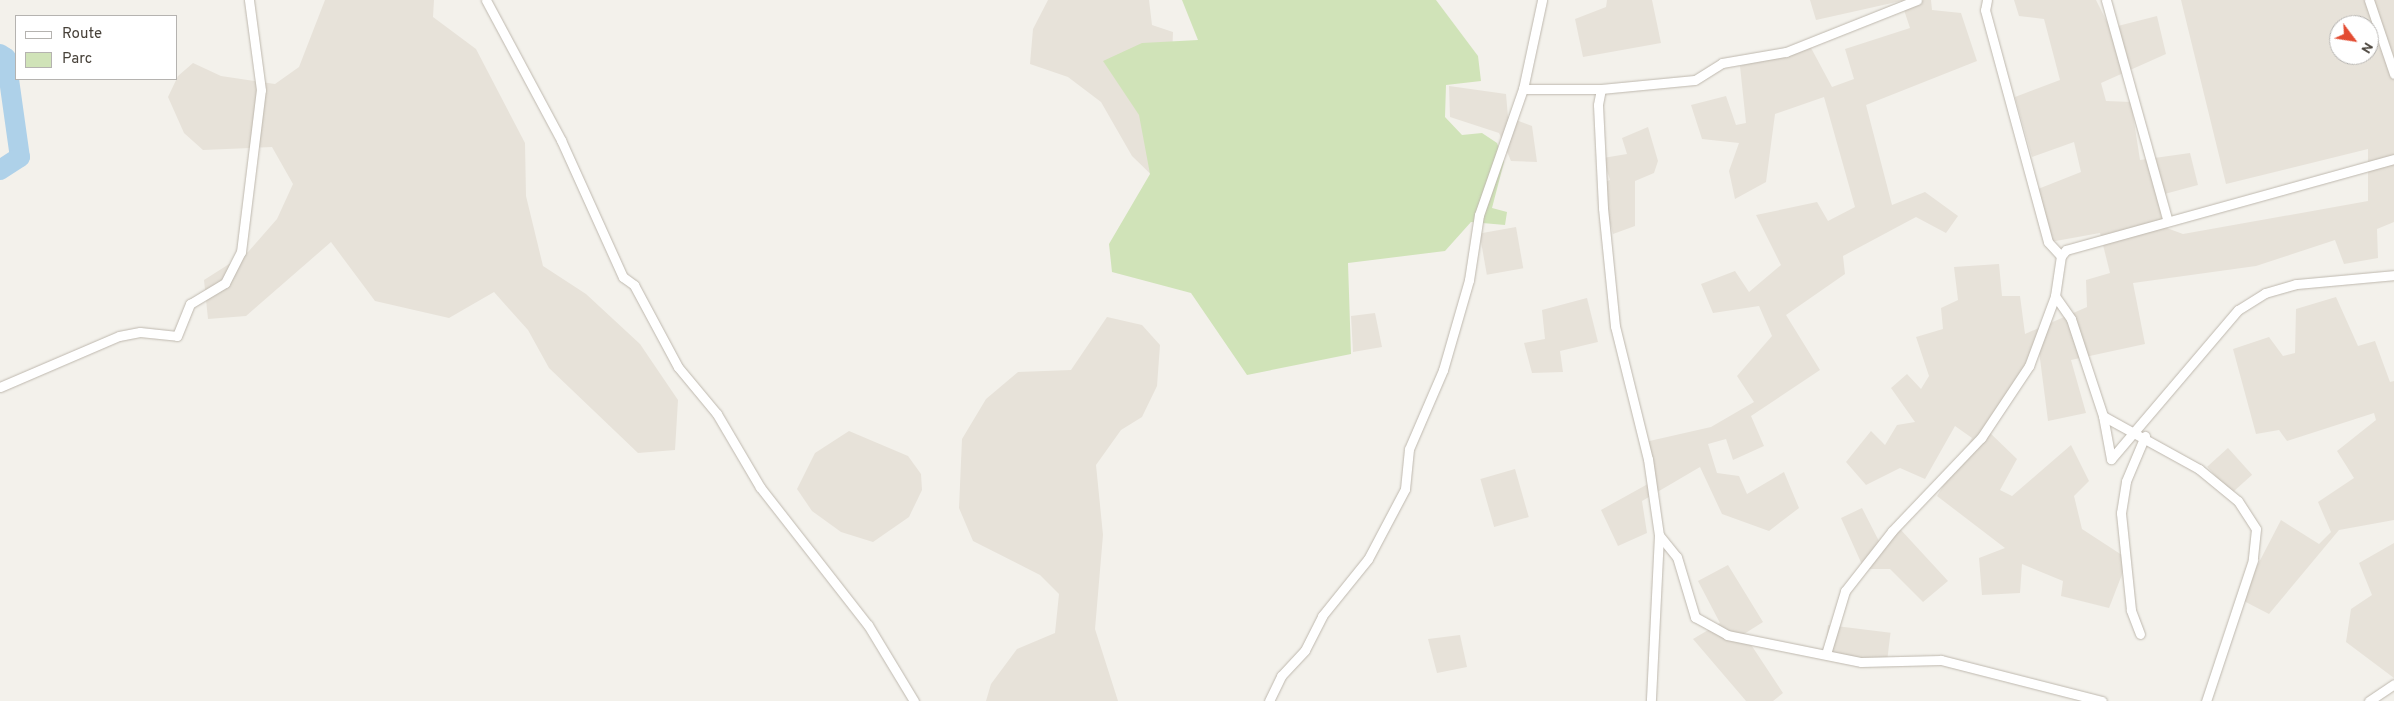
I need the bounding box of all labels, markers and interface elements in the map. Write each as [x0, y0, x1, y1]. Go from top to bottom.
legend [15, 15, 178, 80]
north arrow [2329, 15, 2379, 65]
text: Route [62, 25, 102, 44]
text: N [2357, 39, 2376, 56]
text: Parc [62, 50, 92, 69]

